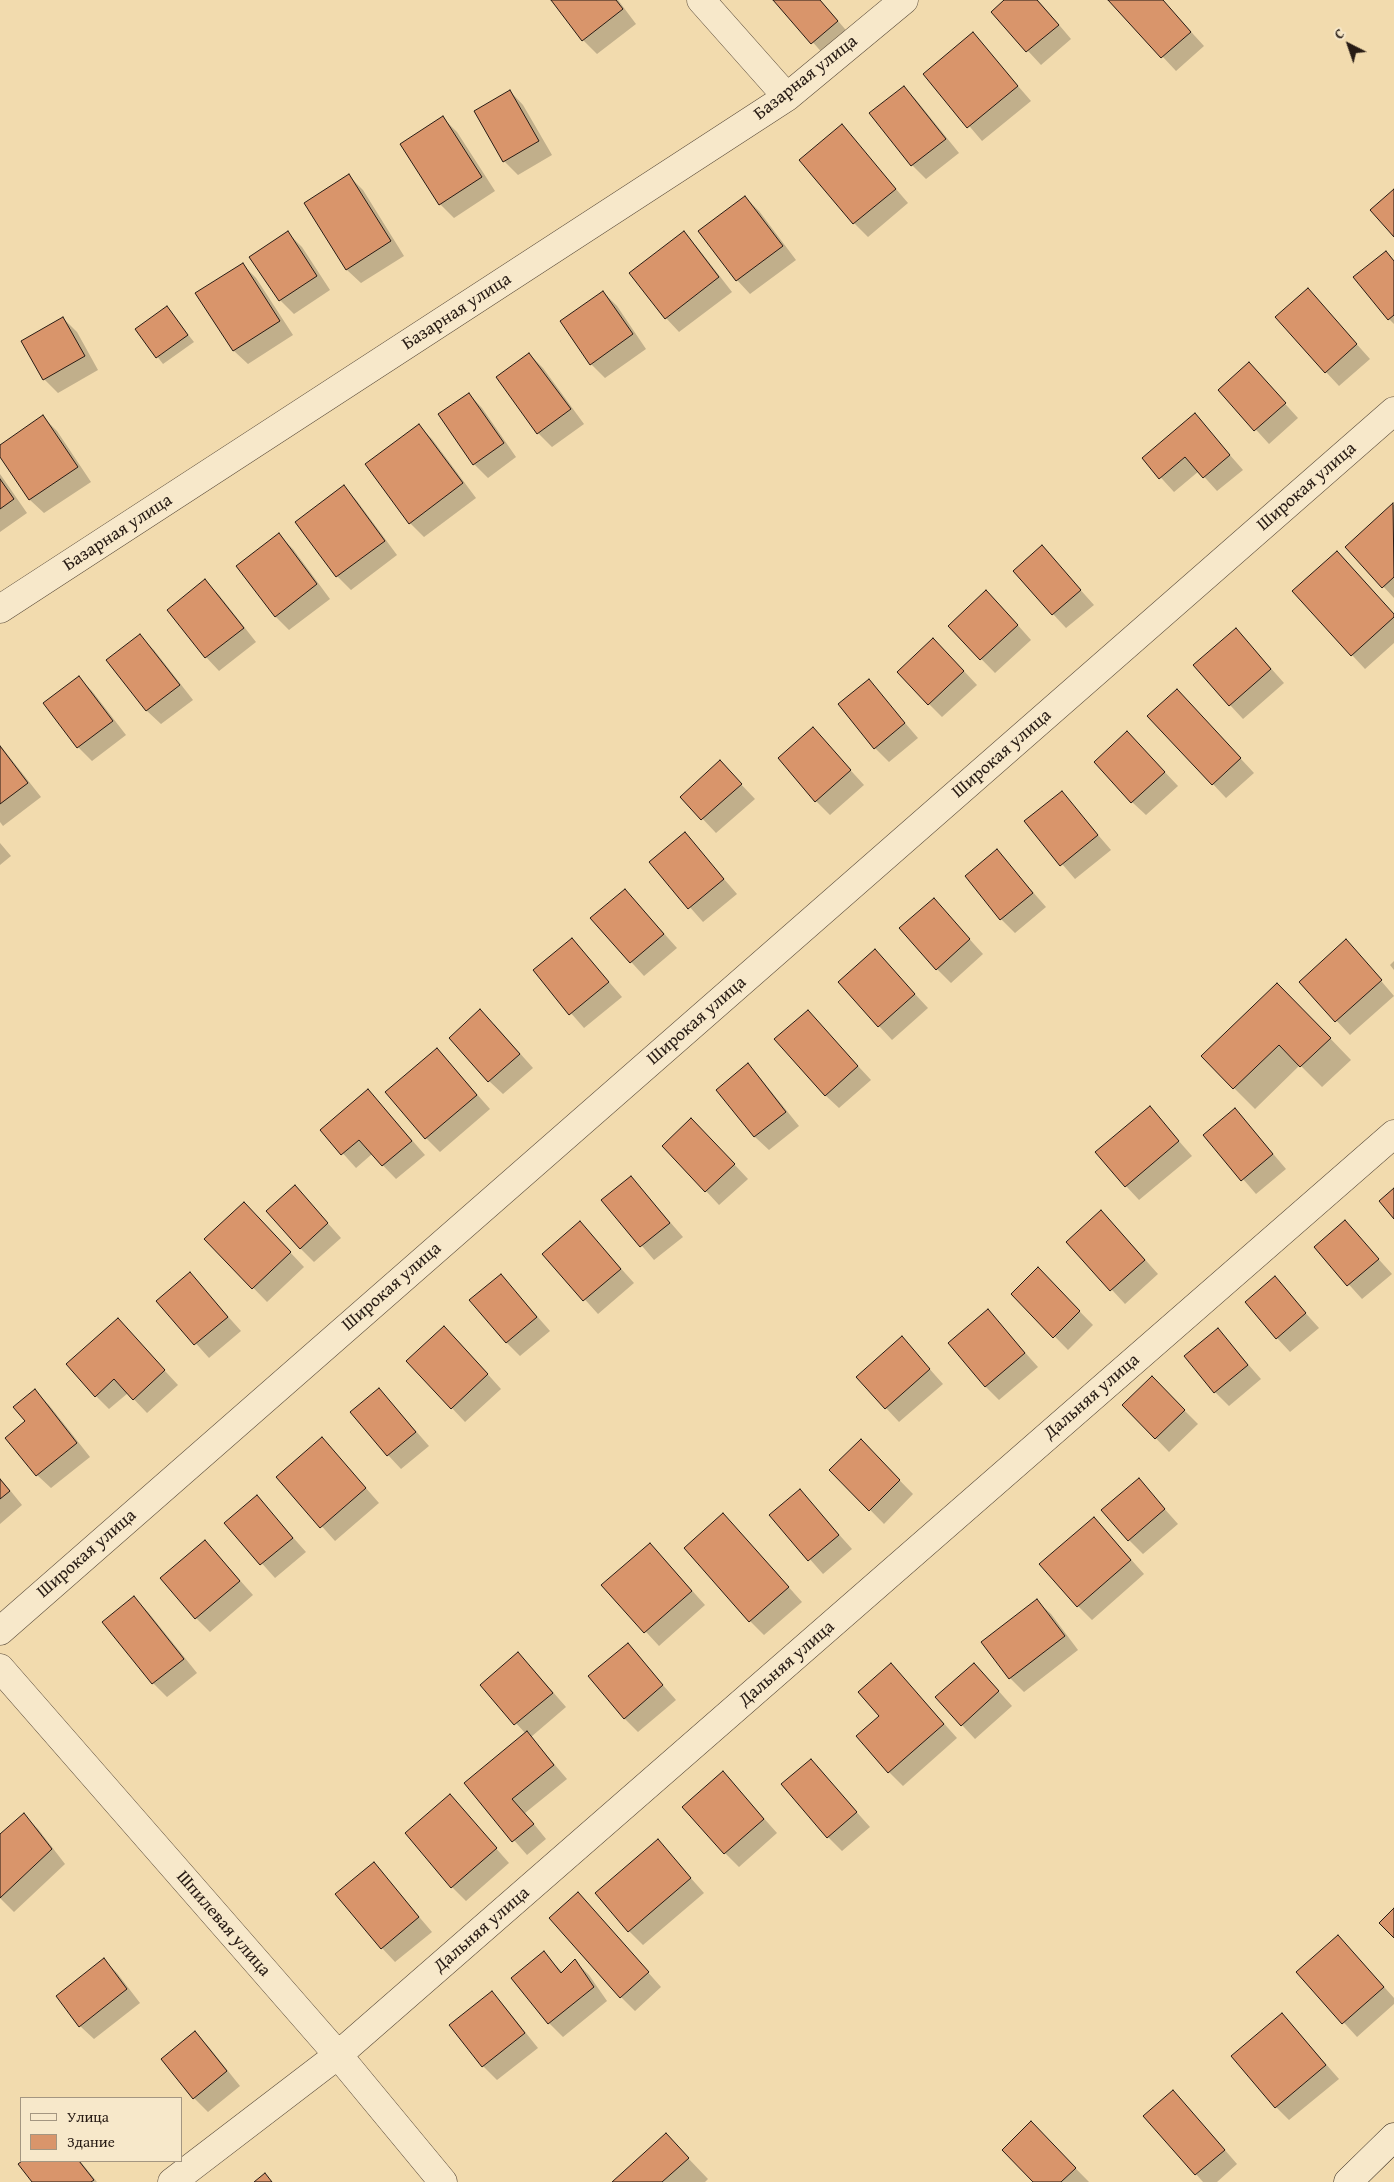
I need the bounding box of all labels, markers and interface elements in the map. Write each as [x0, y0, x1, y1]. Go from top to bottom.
north arrow [1324, 20, 1374, 70]
text: С [1330, 24, 1349, 44]
street label: Базарная улица [750, 31, 862, 125]
street label: Базарная улица [398, 269, 516, 355]
street label: Широкая улица [1253, 438, 1361, 536]
street label: Базарная улица [59, 490, 177, 576]
street label: Широкая улица [948, 705, 1056, 803]
street label: Широкая улица [643, 972, 751, 1070]
street label: Широкая улица [338, 1238, 446, 1336]
street label: Дальняя улица [1040, 1350, 1144, 1444]
street label: Широкая улица [33, 1505, 141, 1603]
street label: Дальняя улица [735, 1617, 839, 1711]
street label: Шпилевая улица [171, 1867, 275, 1981]
street label: Дальняя улица [430, 1883, 534, 1977]
legend [20, 2097, 182, 2162]
text: Улица [67, 2106, 109, 2127]
text: Здание [67, 2131, 115, 2152]

